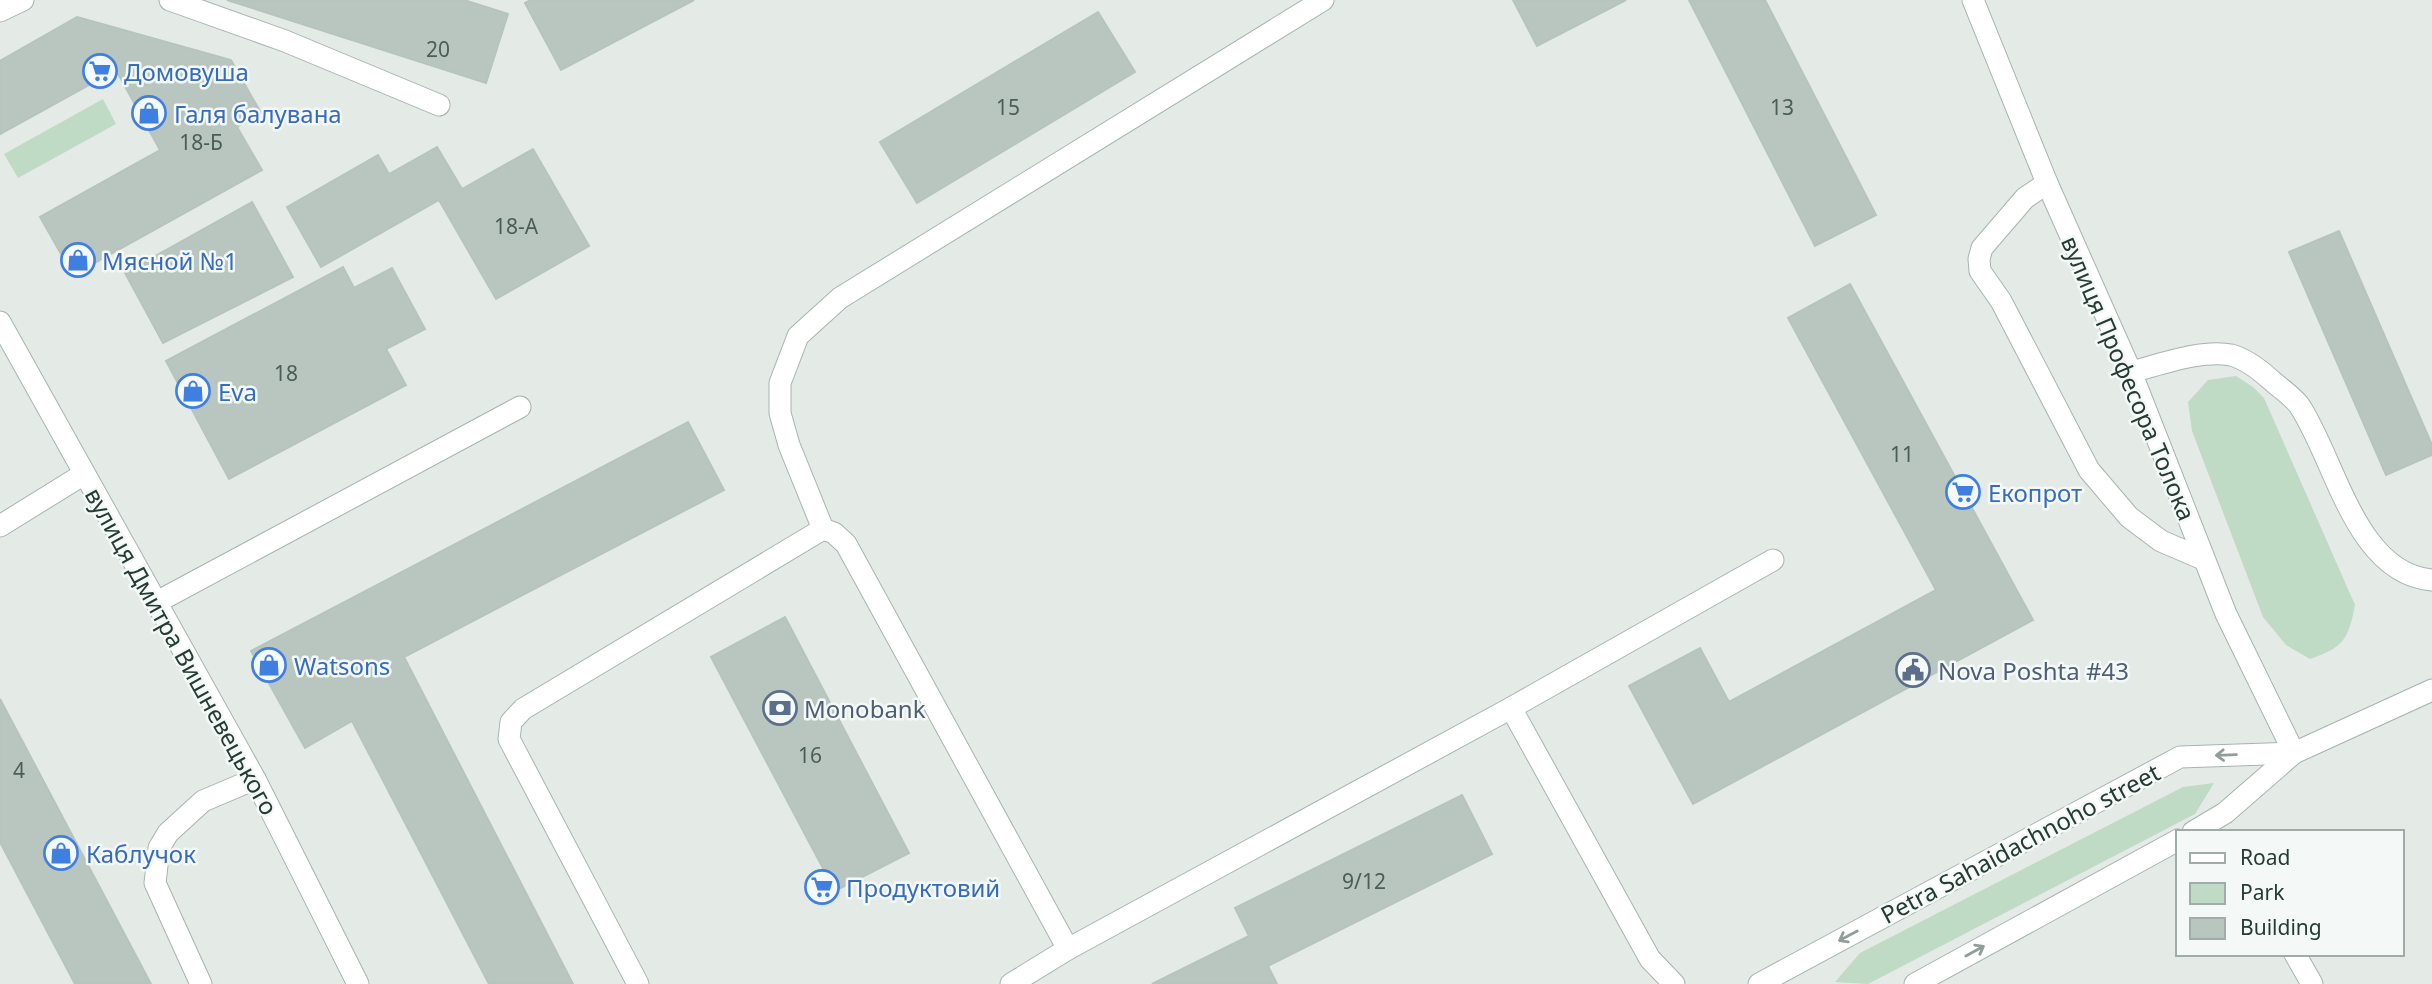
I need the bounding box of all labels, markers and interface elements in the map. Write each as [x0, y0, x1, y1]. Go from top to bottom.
house number: 20 [426, 35, 450, 63]
supermarket icon: Домовуша [81, 52, 119, 90]
place label: Домовуша [124, 55, 249, 88]
house number: 15 [996, 93, 1020, 121]
house number: 13 [1770, 93, 1794, 121]
shop icon: Галя балувана [130, 94, 168, 132]
place label: Галя балувана [174, 97, 342, 130]
house number: 18-Б [179, 128, 223, 156]
house number: 18-А [494, 212, 539, 240]
street label: вулиця Професора Толока [2054, 231, 2204, 525]
shop icon: Мясной №1 [59, 241, 97, 279]
place label: Мясной №1 [102, 244, 238, 277]
house number: 18 [274, 359, 298, 387]
shop icon: Eva [174, 372, 212, 410]
place label: Eva [218, 375, 257, 408]
house number: 11 [1890, 440, 1914, 468]
supermarket icon: Екопрот [1944, 473, 1982, 511]
place label: Екопрот [1988, 476, 2082, 509]
street label: вулиця Дмитра Вишневецького [78, 481, 286, 821]
shop icon: Watsons [250, 646, 288, 684]
place label: Watsons [294, 649, 390, 682]
public building icon: Nova Poshta #43 [1894, 651, 1932, 689]
place label: Nova Poshta #43 [1938, 654, 2129, 687]
bank icon: Monobank [761, 689, 799, 727]
place label: Monobank [804, 692, 926, 725]
house number: 16 [798, 741, 822, 769]
one-way arrow [2215, 748, 2238, 762]
street label: Petra Sahaidachnoho street [1875, 755, 2166, 931]
house number: 4 [13, 756, 25, 784]
legend [2176, 830, 2404, 956]
shop icon: Каблучок [42, 834, 80, 872]
place label: Каблучок [86, 837, 196, 870]
text: Road [2240, 843, 2290, 871]
house number: 9/12 [1342, 867, 1386, 895]
supermarket icon: Продуктовий [803, 868, 841, 906]
place label: Продуктовий [846, 871, 1000, 904]
text: Park [2240, 878, 2285, 906]
text: Building [2240, 913, 2322, 941]
one-way arrow [1838, 930, 1859, 943]
one-way arrow [1964, 944, 1984, 958]

